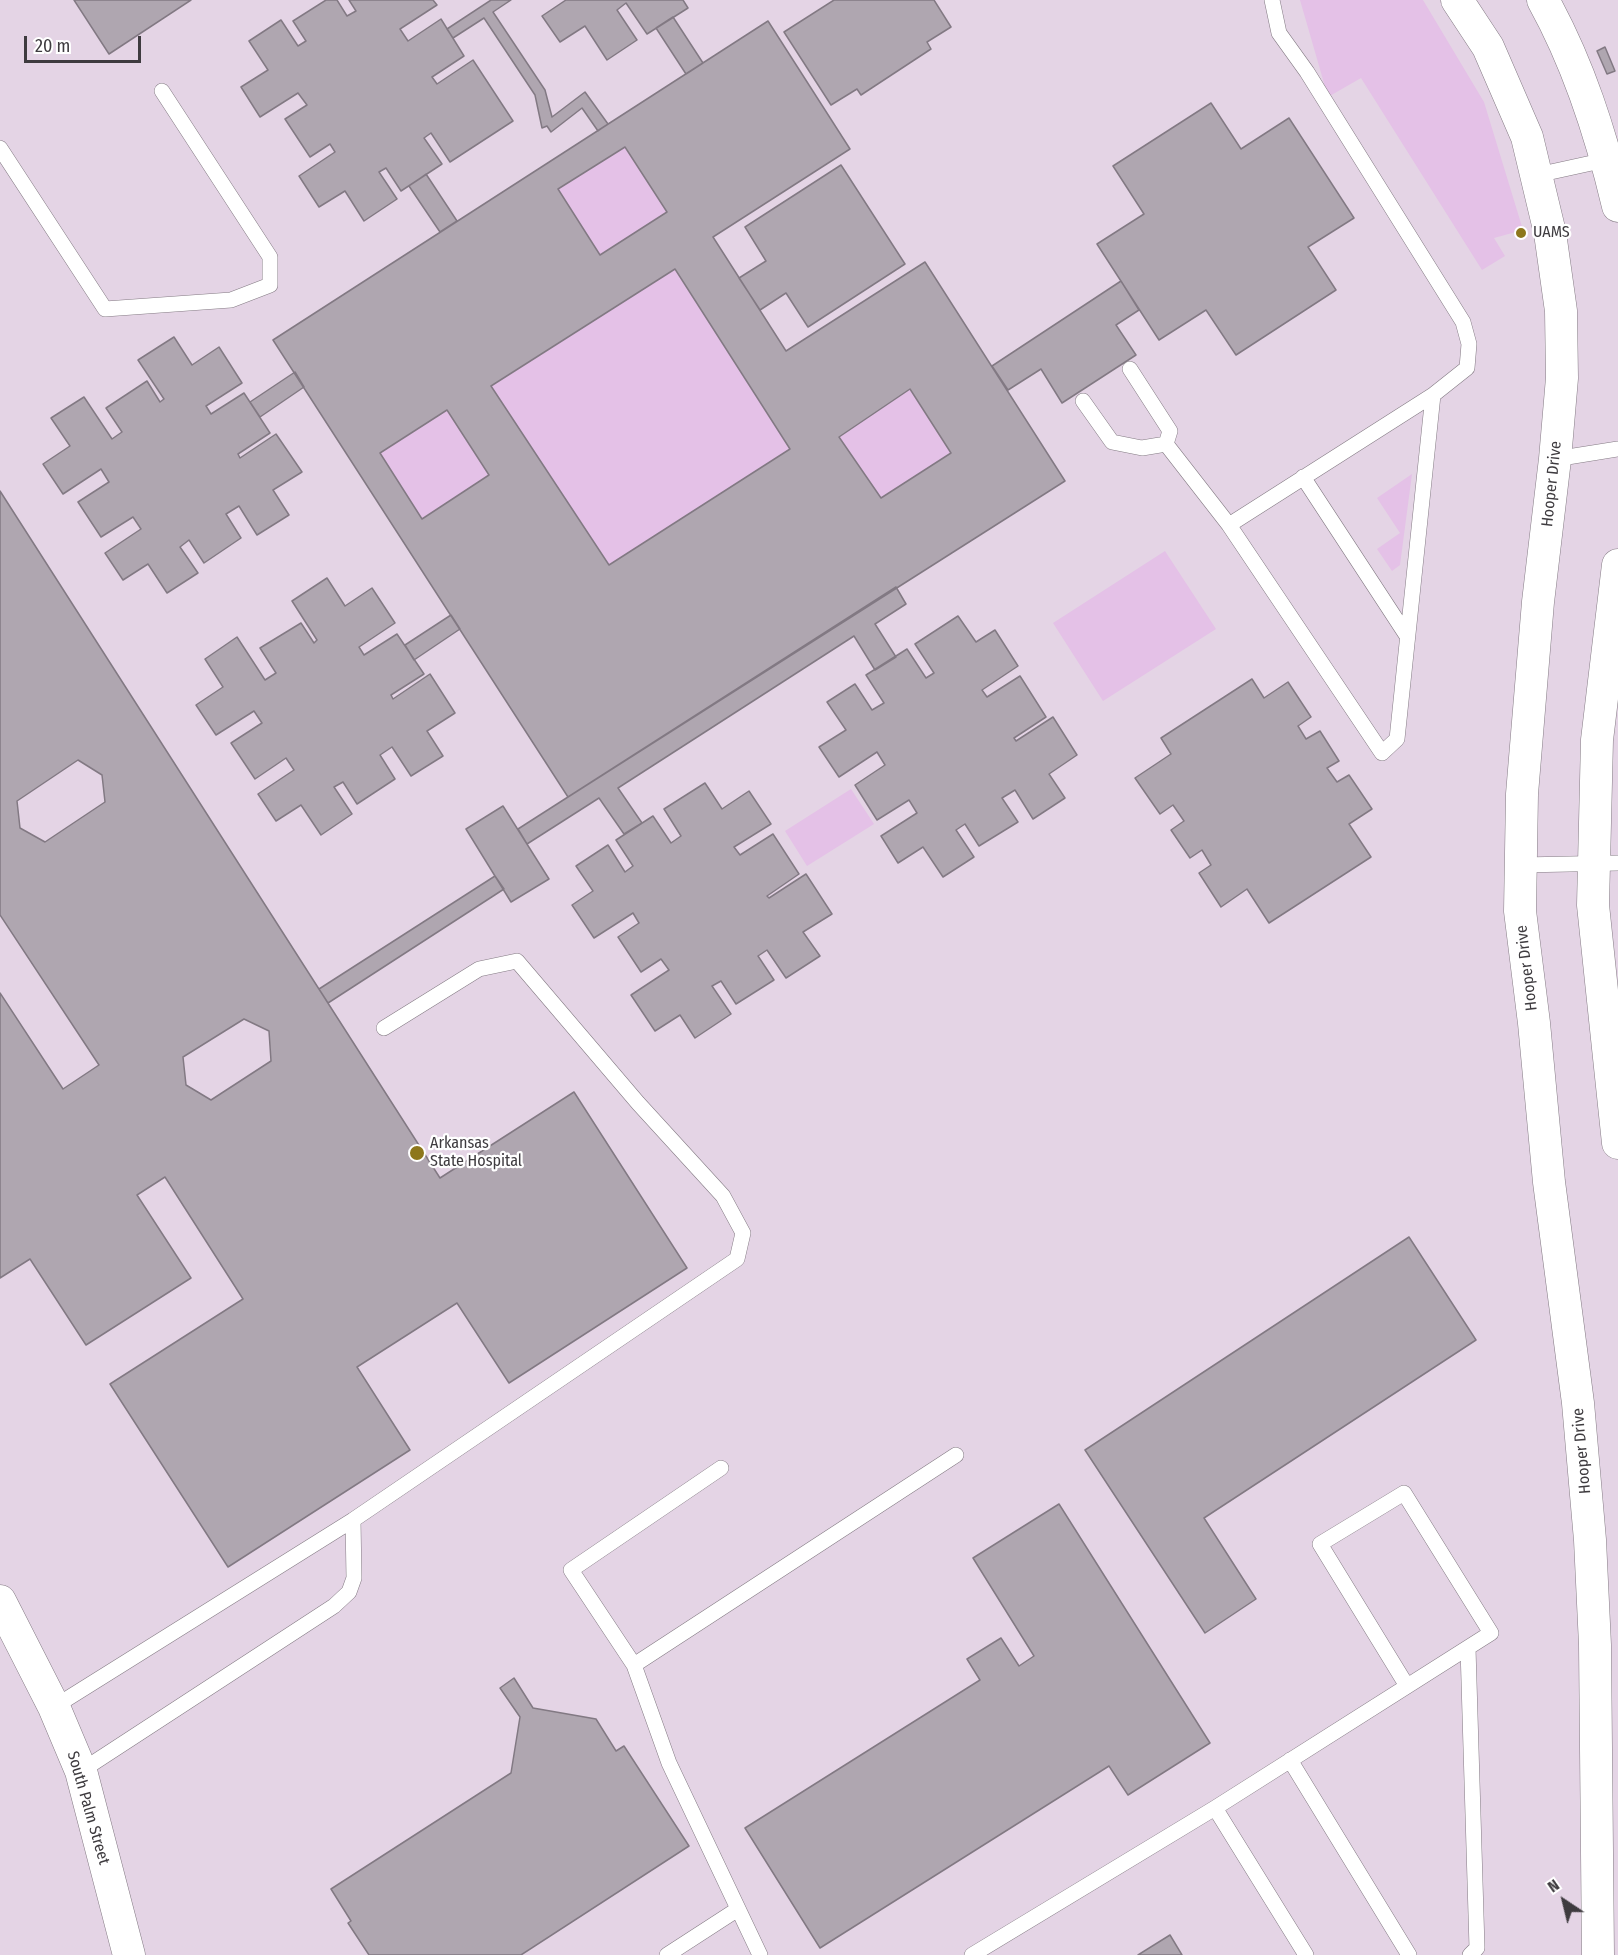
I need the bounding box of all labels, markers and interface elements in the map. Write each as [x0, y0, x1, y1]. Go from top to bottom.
scale bar [27, 24, 144, 62]
text: 20 m [35, 35, 70, 57]
place label: UAMS [1533, 223, 1570, 243]
marker: UAMS [1514, 226, 1528, 240]
street label: Hooper Drive [1538, 440, 1566, 528]
street label: Hooper Drive [1512, 924, 1542, 1012]
place label: Arkansas State Hospital [430, 1134, 522, 1172]
marker: Arkansas State Hospital [408, 1144, 426, 1162]
street label: Hooper Drive [1569, 1407, 1595, 1495]
street label: South Palm Street [63, 1749, 113, 1867]
north arrow [1534, 1871, 1594, 1931]
text: N [1544, 1875, 1563, 1896]

